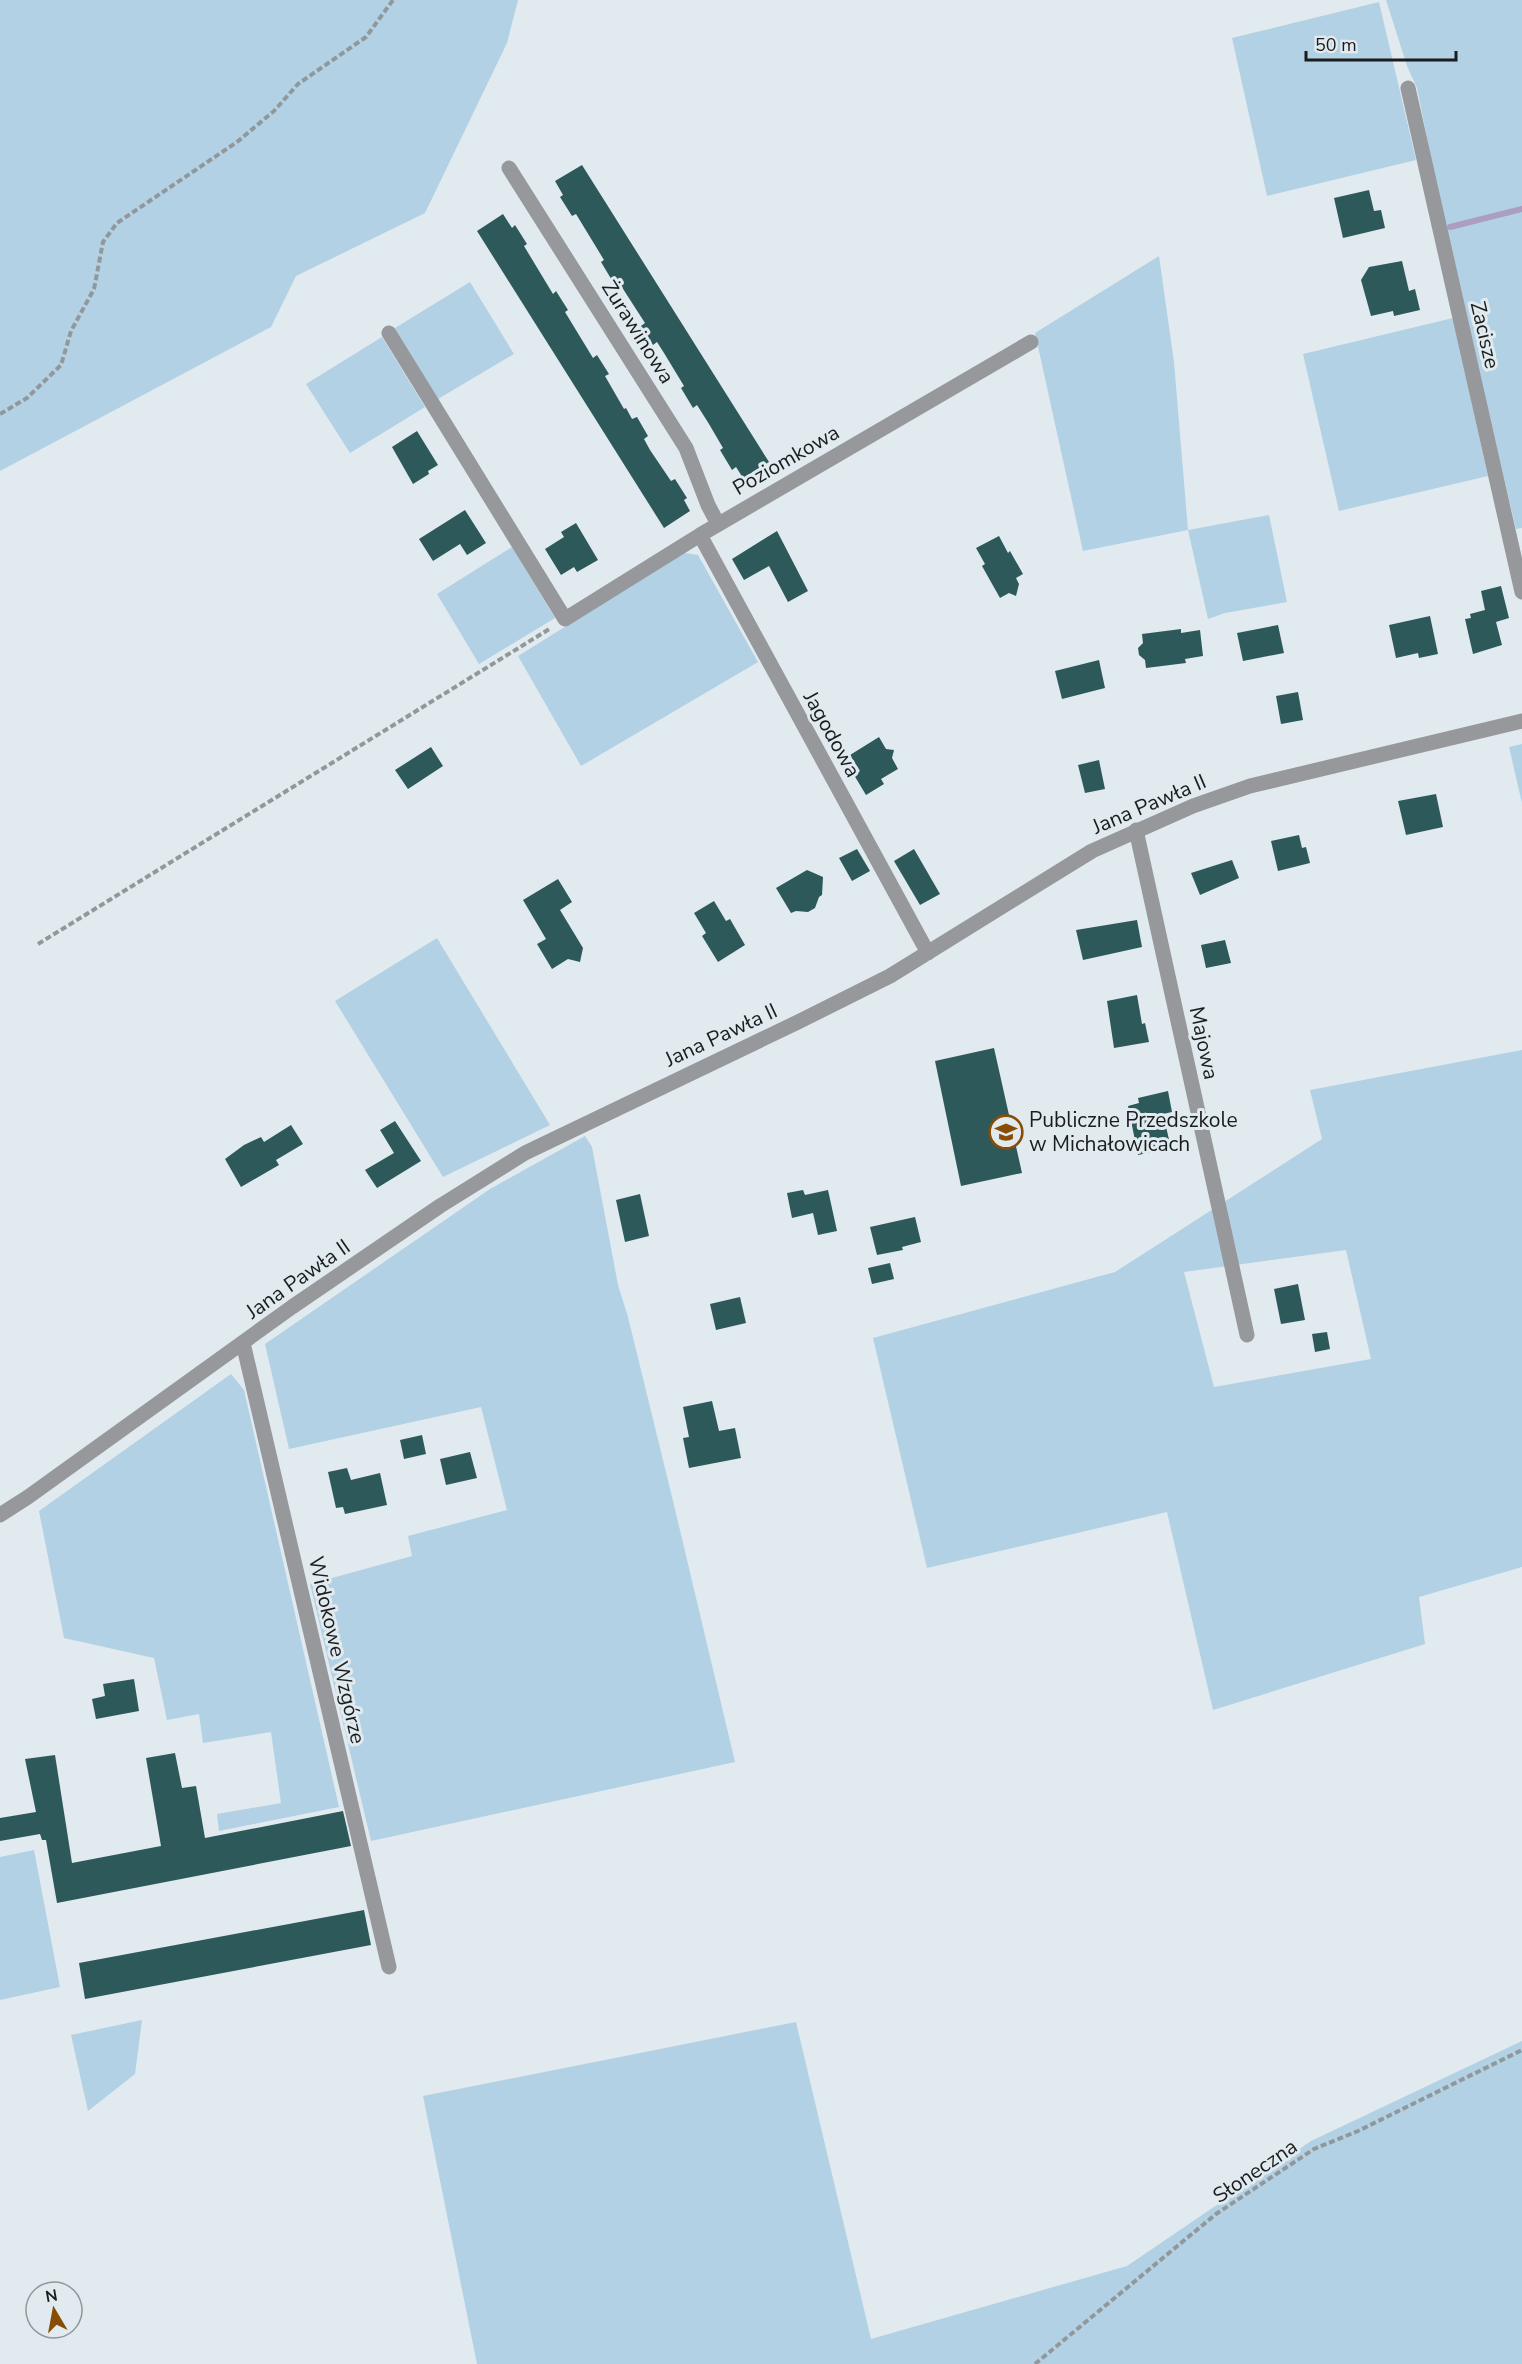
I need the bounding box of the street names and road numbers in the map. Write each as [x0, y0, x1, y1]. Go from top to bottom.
street label: Żurawinowa [595, 275, 681, 389]
street label: Zacisze [1464, 298, 1506, 372]
street label: Poziomkowa [727, 418, 845, 502]
street label: Jagodowa [796, 685, 867, 782]
street label: Jana Pawła II [1087, 767, 1210, 841]
street label: Jana Pawła II [659, 997, 782, 1074]
street label: Majowa [1183, 1004, 1225, 1082]
street label: Jana Pawła II [239, 1233, 356, 1326]
street label: Widokowe Wzgórze [302, 1554, 372, 1746]
street label: Słoneczna [1207, 2132, 1303, 2210]

